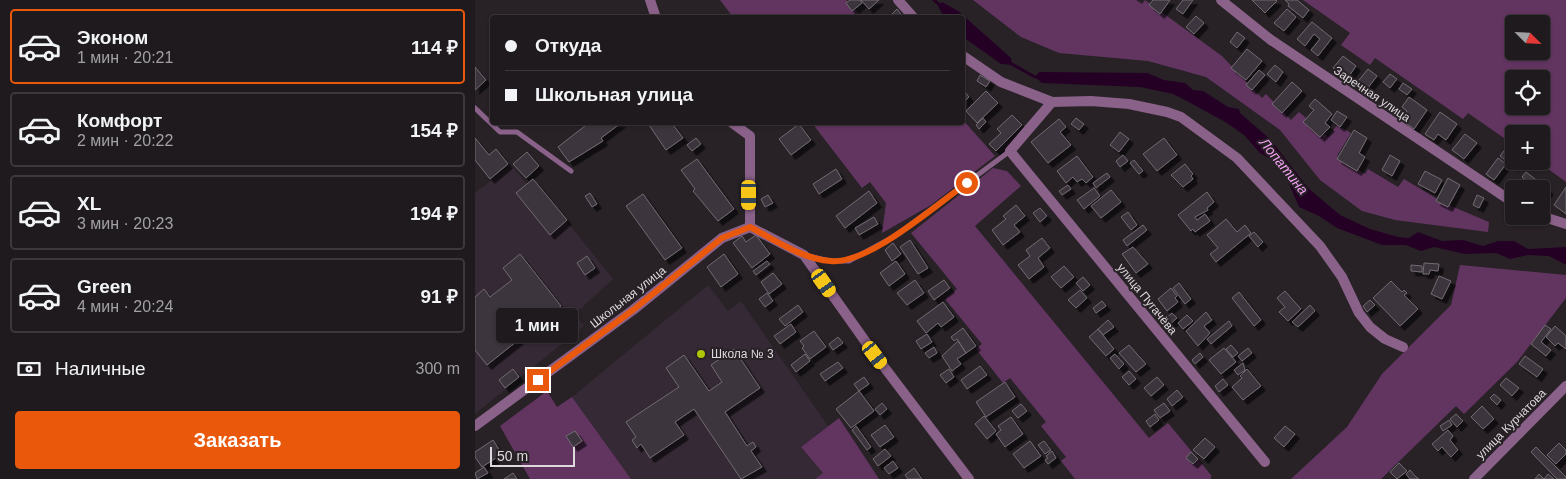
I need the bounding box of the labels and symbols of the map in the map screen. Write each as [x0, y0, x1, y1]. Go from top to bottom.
north arrow [1505, 15, 1550, 60]
street label: Заречная улица [1331, 63, 1413, 125]
water label: Лопатина [1256, 134, 1312, 198]
route start [956, 172, 978, 194]
car [741, 180, 756, 210]
street label: улица Пугачёва [1114, 261, 1180, 338]
street label: Школьная улица [587, 263, 669, 331]
car [809, 266, 838, 300]
callout: 1 мин [497, 308, 579, 342]
car [859, 339, 890, 371]
place label: Школа № 3 [711, 347, 774, 361]
marker: Школа № 3 [695, 348, 707, 360]
route end [527, 369, 549, 391]
street label: улица Курчатова [1473, 386, 1549, 462]
scale bar [490, 444, 575, 467]

